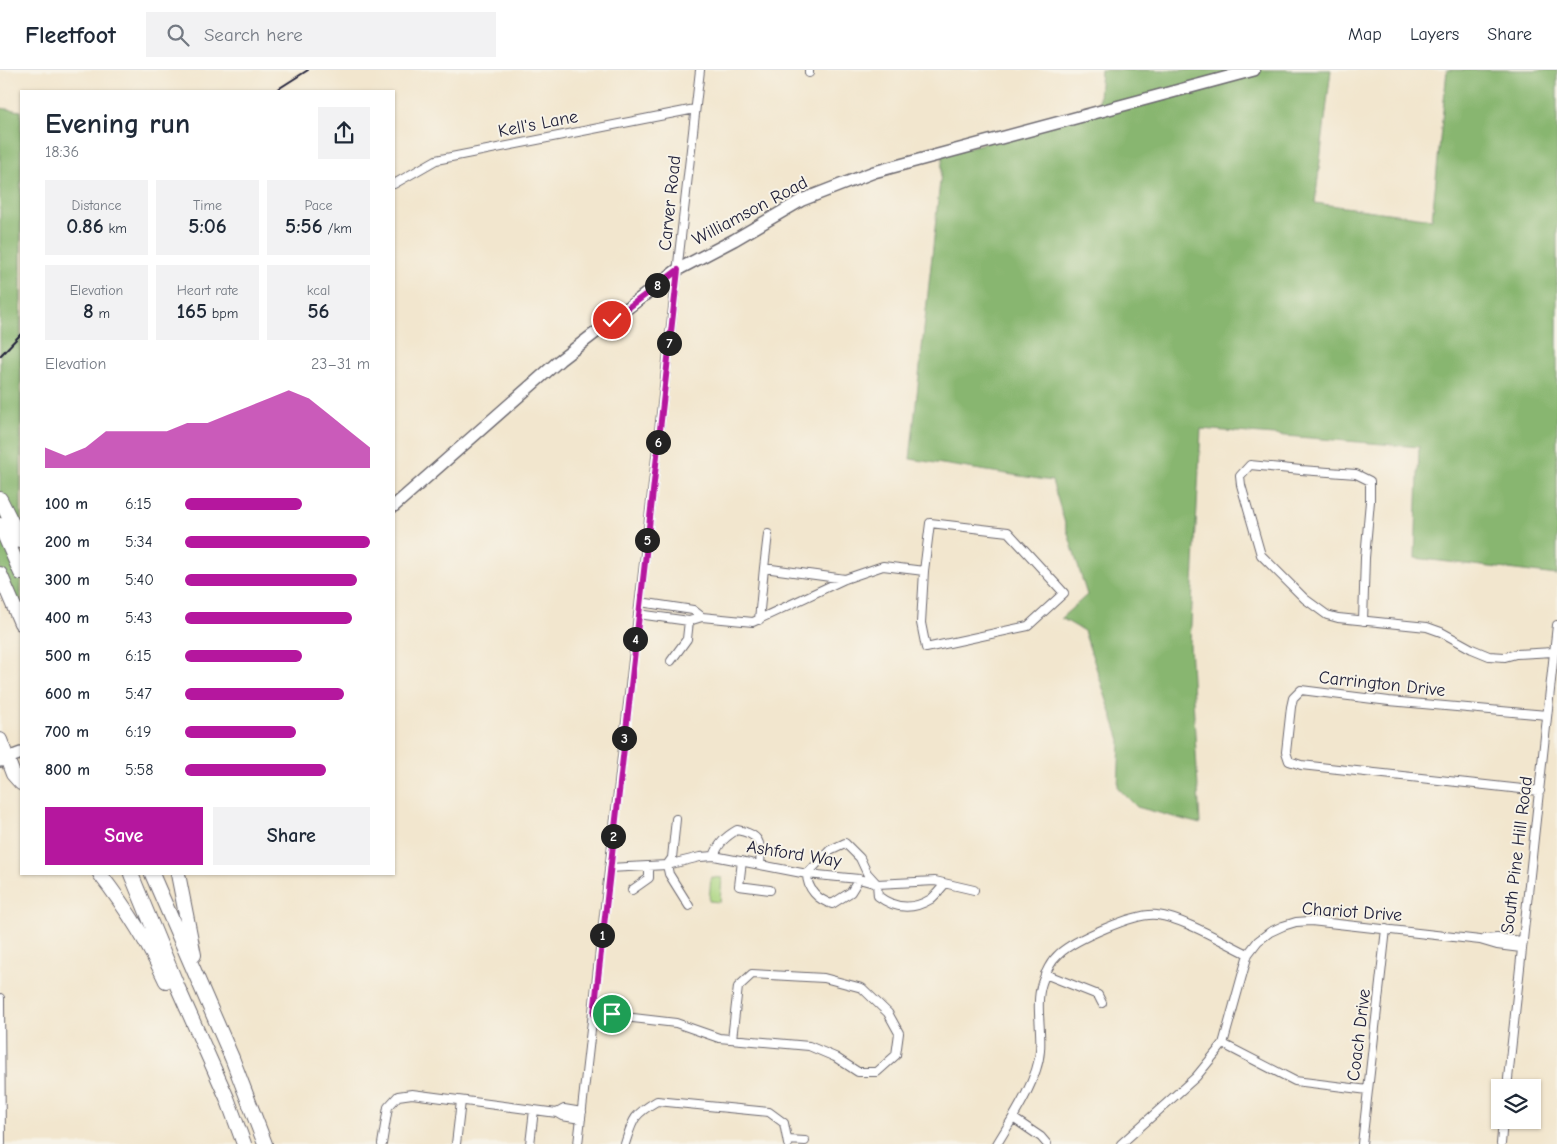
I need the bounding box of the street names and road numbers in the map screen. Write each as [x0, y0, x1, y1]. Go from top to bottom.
street label: Kell's Lane [496, 106, 580, 142]
street label: Carver Road [655, 154, 685, 252]
street label: Williamson Road [689, 172, 811, 250]
street label: Carrington Drive [1318, 667, 1446, 701]
street label: South Pine Hill Road [1497, 775, 1537, 935]
street label: Ashford Way [745, 836, 844, 872]
street label: Chariot Drive [1301, 898, 1403, 926]
street label: Coach Drive [1343, 988, 1375, 1082]

